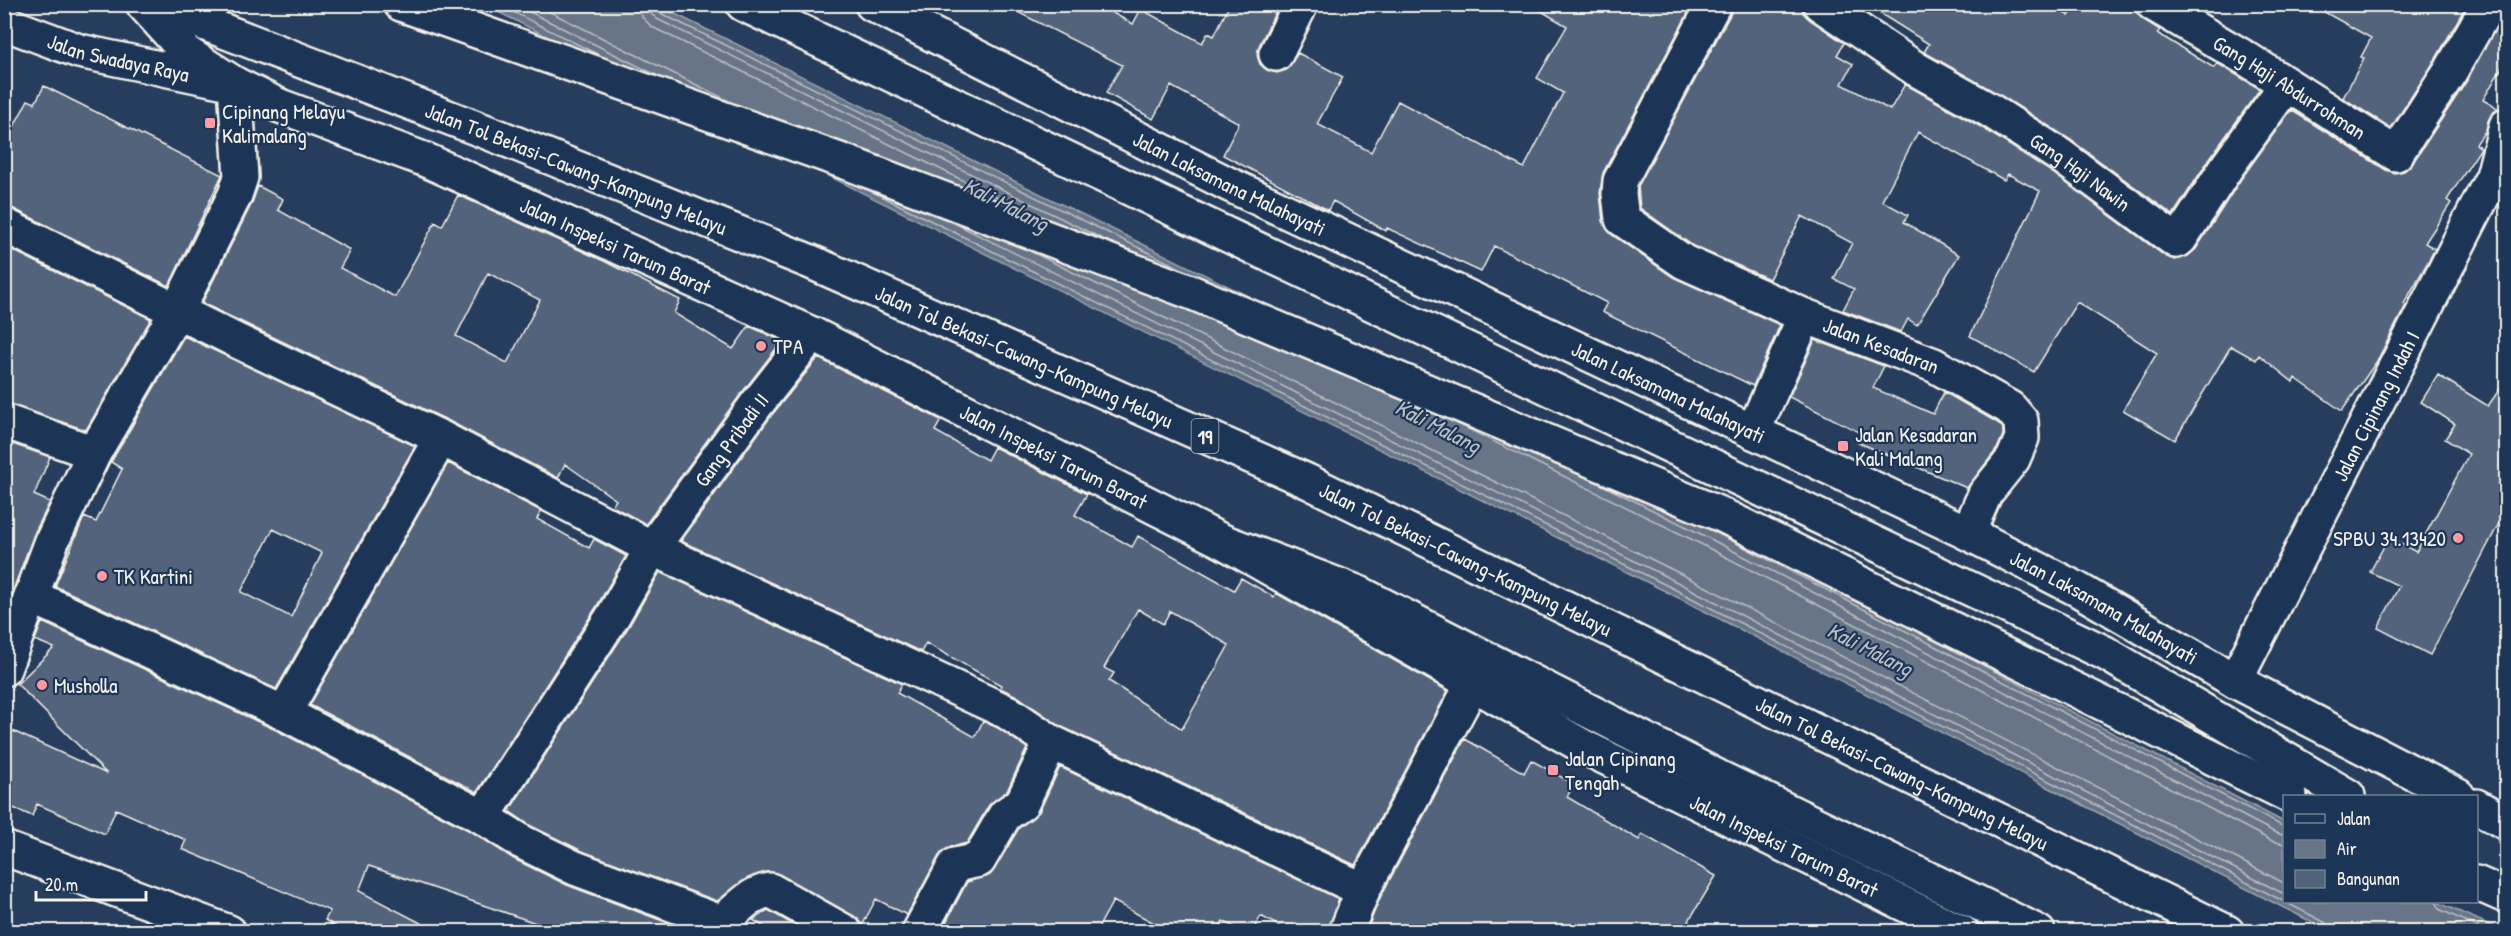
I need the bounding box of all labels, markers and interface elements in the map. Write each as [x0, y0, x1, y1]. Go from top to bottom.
street label: Jalan Swadaya Raya [43, 26, 192, 88]
street label: Gang Haji Abdurrohman [2208, 28, 2372, 146]
street label: Jalan Tol Bekasi–Cawang–Kampung Melayu [421, 95, 732, 242]
place label: Cipinang Melayu Kalimalang [222, 97, 346, 150]
marker: Cipinang Melayu Kalimalang [203, 116, 217, 130]
street label: Jalan Laksamana Malahayati [1128, 124, 1331, 243]
street label: Gang Haji Nawin [2024, 125, 2137, 218]
water label: Kali Malang [958, 170, 1055, 239]
street label: Jalan Inspeksi Tarum Barat [516, 190, 717, 302]
street label: Jalan Tol Bekasi–Cawang–Kampung Melayu [871, 278, 1178, 435]
street label: Jalan Kesadaran [1819, 310, 1943, 380]
street label: Jalan Cipinang Indah I [2325, 326, 2426, 486]
place label: TPA [773, 332, 803, 361]
street label: Jalan Laksamana Malahayati [1567, 334, 1770, 450]
marker: TPA [754, 339, 768, 353]
street label: Gang Pribadi II [687, 386, 775, 492]
water label: Kali Malang [1390, 392, 1487, 461]
street label: Jalan Inspeksi Tarum Barat [955, 397, 1153, 516]
road number: 19 [1192, 419, 1218, 453]
place label: Jalan Kesadaran Kali Malang [1855, 420, 1977, 473]
marker: Jalan Kesadaran Kali Malang [1836, 439, 1850, 453]
street label: Jalan Tol Bekasi–Cawang–Kampung Melayu [1315, 475, 1618, 643]
place label: SPBU 34.13420 [2333, 524, 2446, 553]
marker: SPBU 34.13420 [2451, 531, 2465, 545]
street label: Jalan Laksamana Malahayati [2005, 543, 2203, 671]
place label: TK Kartini [114, 562, 193, 591]
marker: TK Kartini [95, 569, 109, 583]
water label: Kali Malang [1822, 615, 1919, 684]
place label: Musholla [54, 671, 118, 700]
marker: Musholla [35, 678, 49, 692]
street label: Jalan Tol Bekasi–Cawang–Kampung Melayu [1751, 689, 2054, 857]
place label: Jalan Cipinang Tengah [1565, 744, 1676, 797]
marker: Jalan Cipinang Tengah [1546, 763, 1560, 777]
street label: Jalan Inspeksi Tarum Barat [1685, 787, 1884, 904]
legend [2283, 795, 2478, 903]
text: Jalan [2337, 806, 2371, 831]
text: Air [2337, 836, 2357, 861]
scale bar [36, 864, 146, 902]
text: Bangunan [2337, 866, 2400, 891]
text: 20 m [45, 872, 78, 897]

